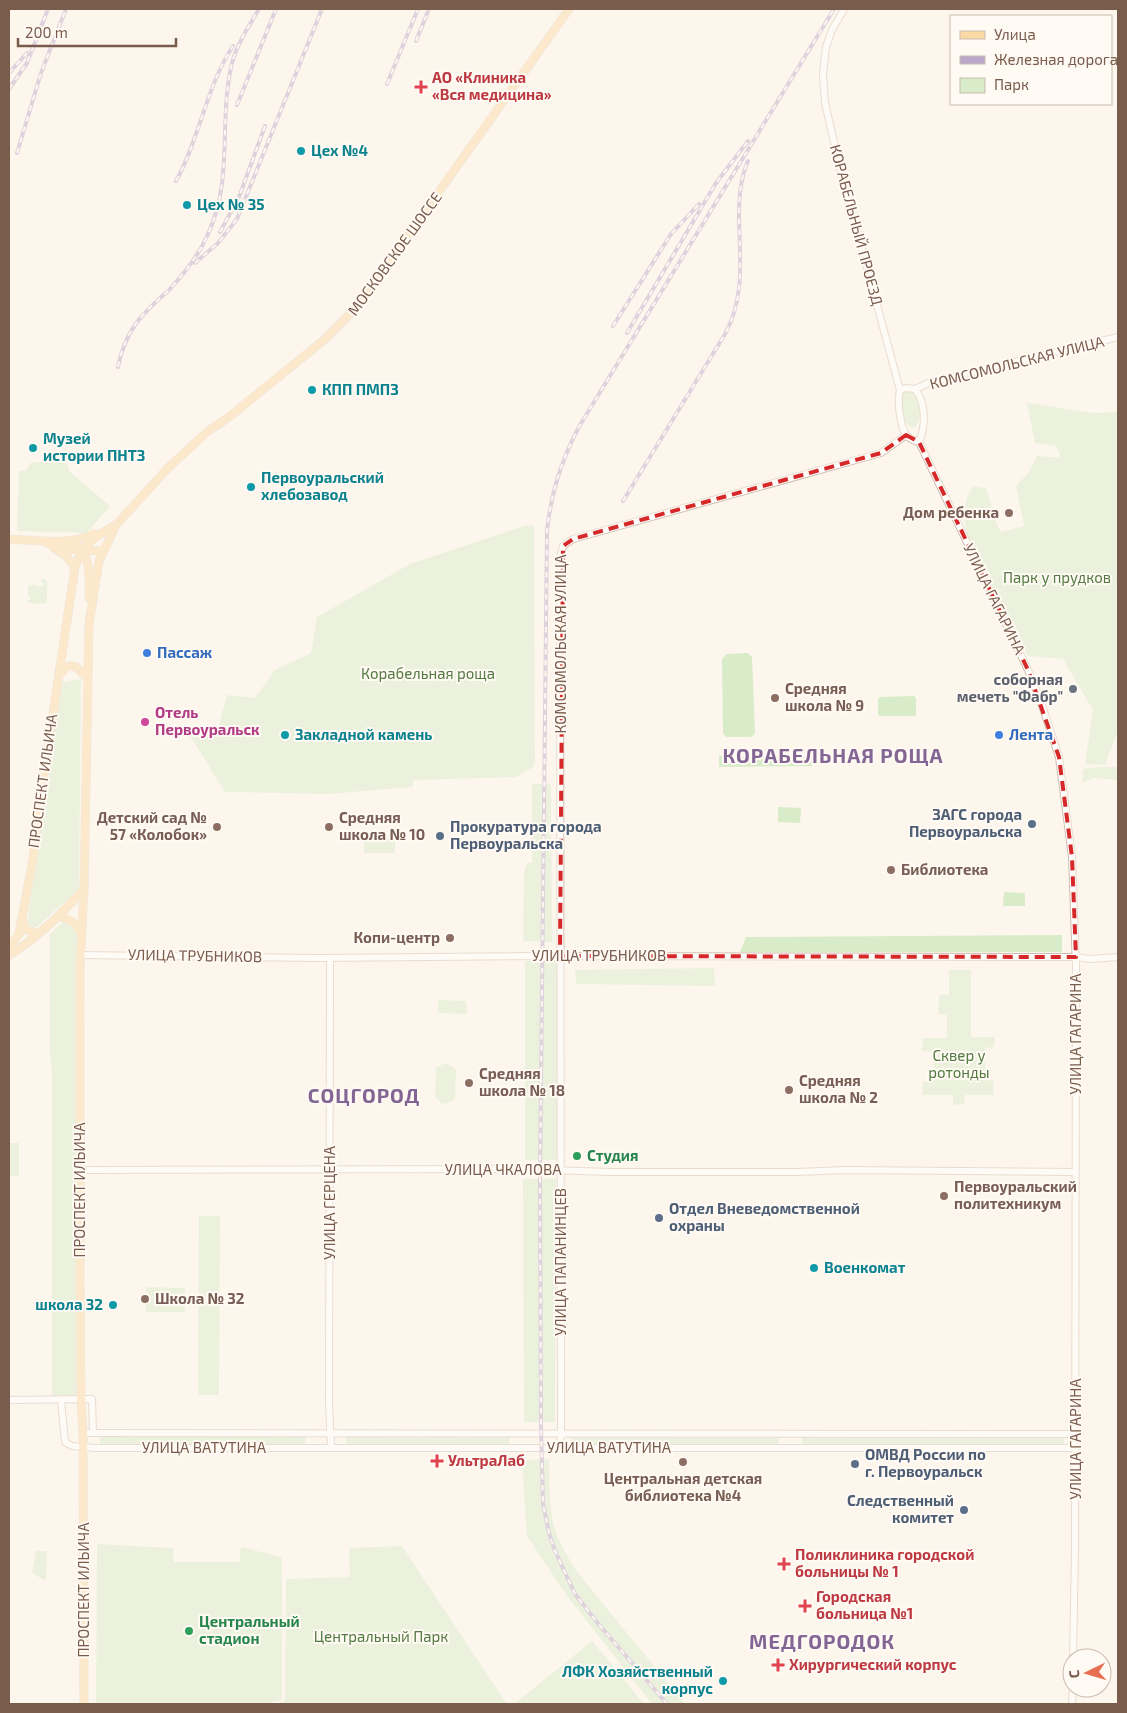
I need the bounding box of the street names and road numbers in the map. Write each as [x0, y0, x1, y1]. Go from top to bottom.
street label: КОРАБЕЛЬНЫЙ ПРОЕЗД [827, 142, 887, 307]
street label: МОСКОВСКОЕ ШОССЕ [343, 188, 445, 319]
street label: КОМСОМОЛЬСКАЯ УЛИЦА [928, 331, 1107, 392]
street label: УЛИЦА ГАГАРИНА [960, 540, 1030, 658]
street label: КОМСОМОЛЬСКАЯ УЛИЦА [551, 554, 569, 734]
street label: ПРОСПЕКТ ИЛЬИЧА [24, 712, 60, 849]
street label: УЛИЦА ТРУБНИКОВ [128, 945, 262, 965]
street label: УЛИЦА ТРУБНИКОВ [532, 946, 666, 964]
street label: УЛИЦА ГАГАРИНА [1066, 973, 1084, 1095]
street label: ПРОСПЕКТ ИЛЬИЧА [70, 1122, 88, 1258]
street label: УЛИЦА ГЕРЦЕНА [320, 1145, 338, 1260]
street label: УЛИЦА ЧКАЛОВА [444, 1160, 562, 1178]
street label: УЛИЦА ПАПАНИНЦЕВ [551, 1188, 569, 1336]
street label: УЛИЦА ГАГАРИНА [1066, 1378, 1084, 1500]
street label: УЛИЦА ВАТУТИНА [142, 1438, 267, 1456]
street label: УЛИЦА ВАТУТИНА [547, 1438, 672, 1456]
street label: ПРОСПЕКТ ИЛЬИЧА [74, 1522, 92, 1658]

